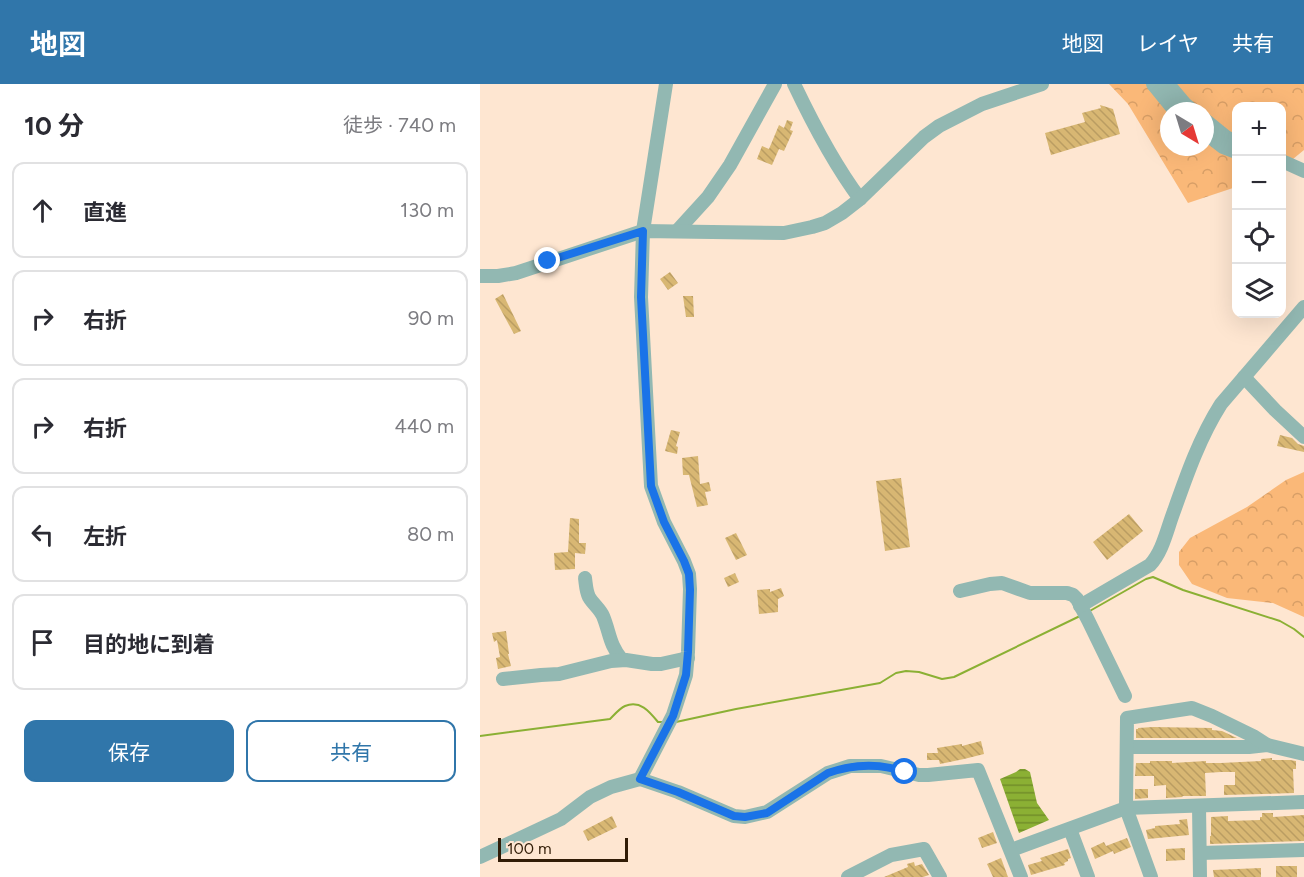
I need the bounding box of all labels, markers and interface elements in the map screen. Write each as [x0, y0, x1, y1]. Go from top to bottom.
text: 地図 [30, 27, 86, 61]
text: 地図 [1062, 31, 1104, 56]
text: レイヤ [1137, 31, 1199, 56]
text: 共有 [1232, 31, 1274, 56]
north arrow [1160, 102, 1214, 156]
map controls [1232, 102, 1286, 318]
button: + [1232, 102, 1286, 156]
text: 10 分 [24, 110, 84, 142]
text: 徒歩 · 740 m [343, 113, 456, 137]
button: − [1232, 156, 1286, 210]
icon: ahead [26, 194, 59, 227]
text: 130 m [400, 198, 454, 222]
text: 直進 [83, 199, 127, 226]
button: locate [1232, 210, 1286, 264]
route end [534, 247, 560, 273]
button: layers [1232, 264, 1286, 318]
icon: right [26, 302, 59, 335]
text: 90 m [408, 306, 454, 330]
text: 右折 [83, 307, 127, 334]
icon: right [26, 410, 59, 443]
text: 440 m [394, 414, 454, 438]
text: 右折 [83, 415, 127, 442]
icon: left [26, 518, 59, 551]
text: 80 m [407, 522, 454, 546]
text: 左折 [83, 523, 127, 550]
icon: arrive [26, 626, 59, 659]
text: 目的地に到着 [83, 631, 215, 658]
button: 保存 [24, 720, 234, 782]
button: 共有 [246, 720, 456, 782]
route start [891, 758, 917, 784]
scale bar [498, 835, 628, 862]
text: 100 m [507, 839, 552, 858]

